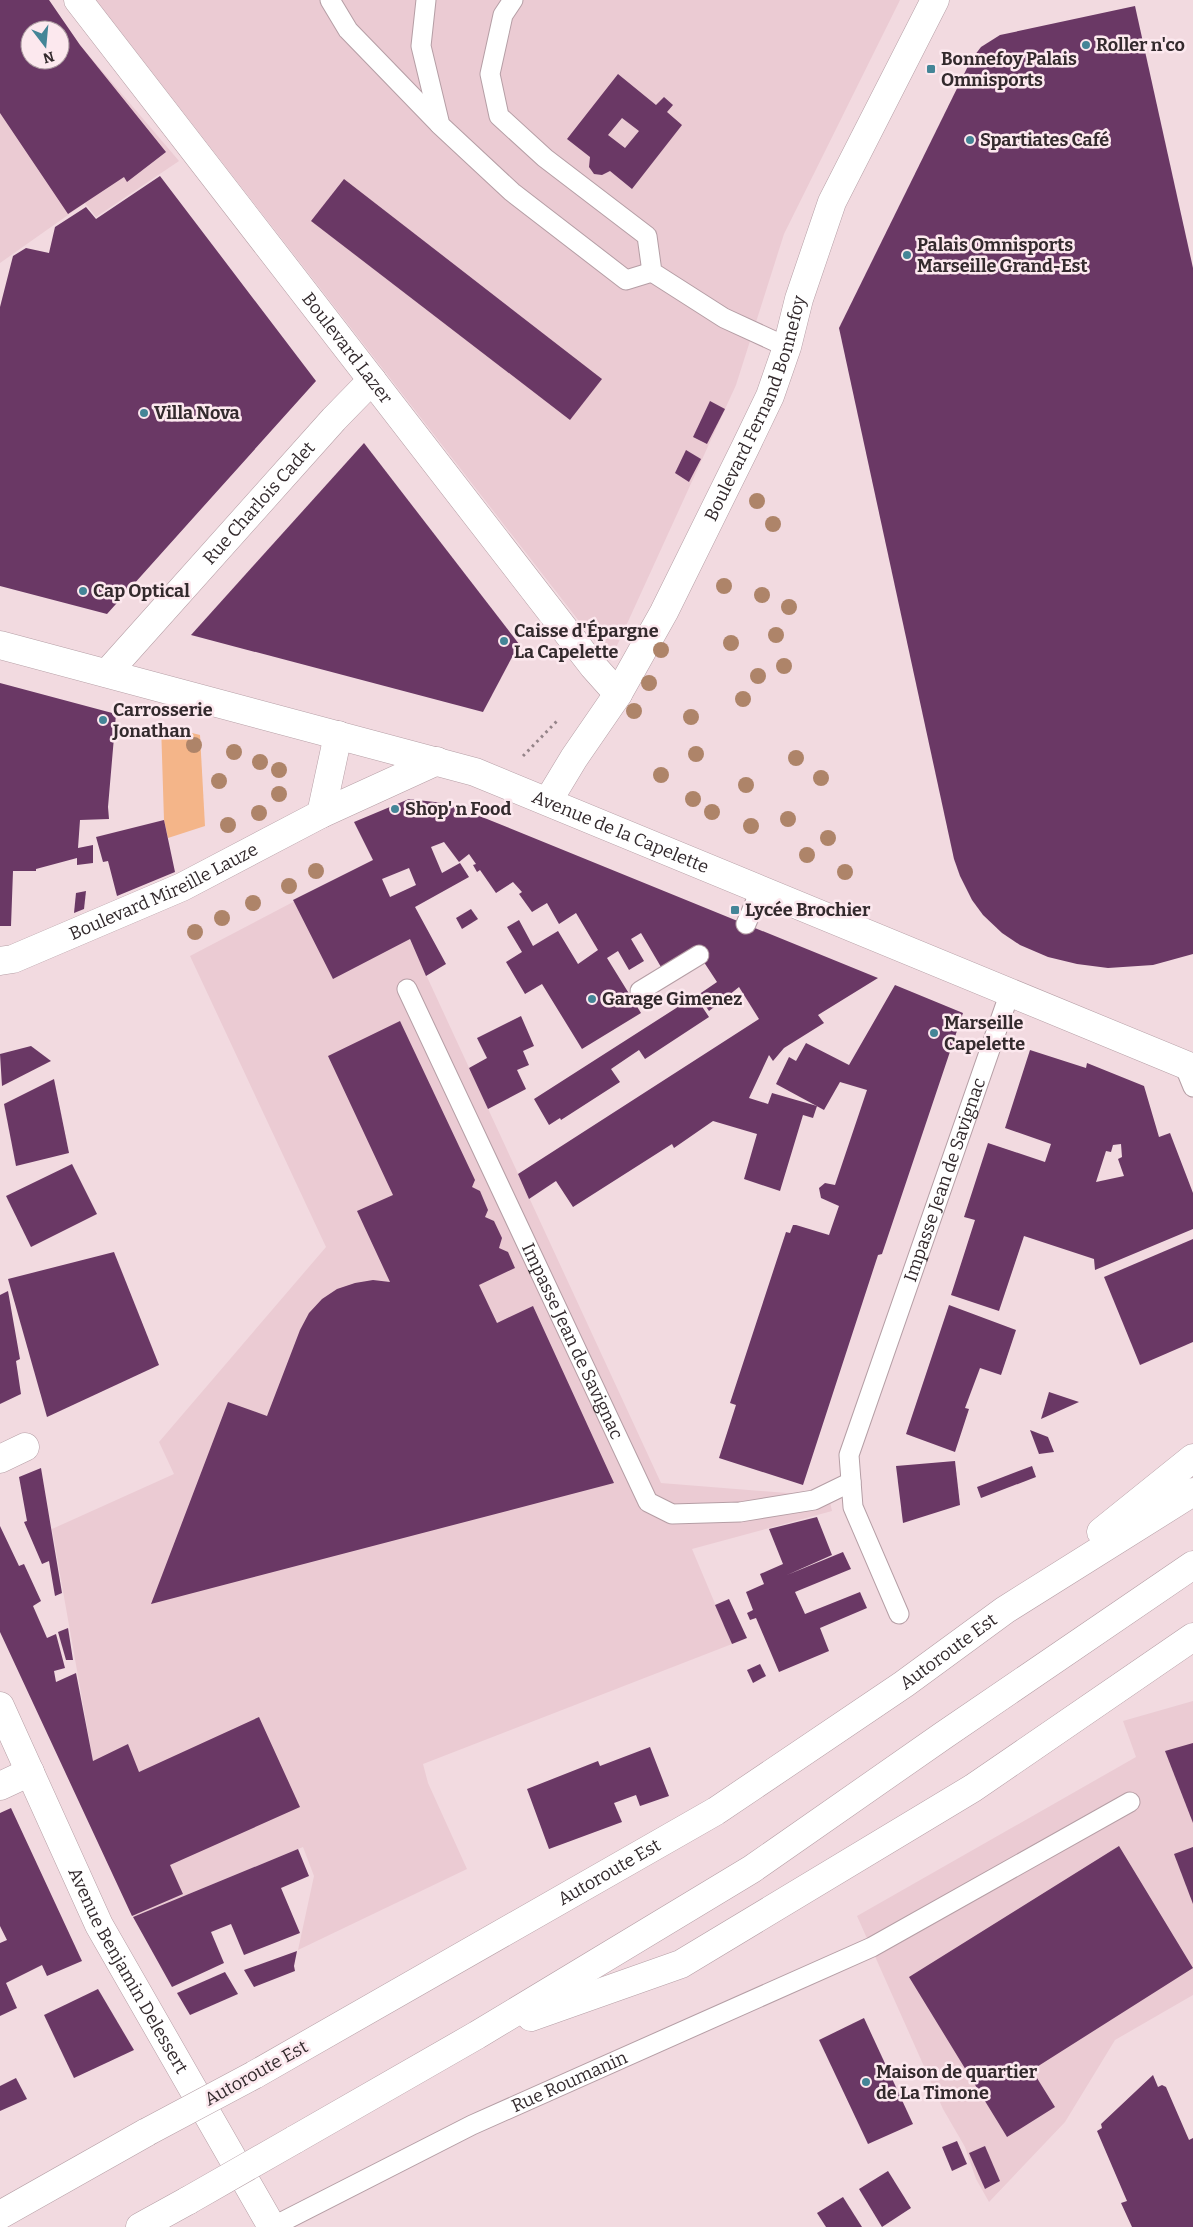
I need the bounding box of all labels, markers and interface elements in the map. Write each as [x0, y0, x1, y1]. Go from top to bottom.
north arrow [20, 20, 70, 70]
place label: Roller n'co [1096, 34, 1185, 56]
marker: Roller n'co [1080, 39, 1092, 51]
text: N [41, 47, 56, 67]
place label: Bonnefoy Palais Omnisports [941, 48, 1077, 91]
marker: Bonnefoy Palais Omnisports [925, 63, 937, 75]
place label: Spartiates Café [980, 129, 1109, 151]
marker: Spartiates Café [964, 134, 976, 146]
place label: Palais Omnisports Marseille Grand-Est [917, 234, 1088, 277]
marker: Palais Omnisports Marseille Grand-Est [901, 249, 913, 261]
street label: Boulevard Lazer [297, 288, 397, 408]
street label: Boulevard Fernand Bonnefoy [700, 293, 811, 525]
place label: Villa Nova [154, 402, 240, 424]
marker: Villa Nova [138, 407, 150, 419]
street label: Rue Charlois Cadet [198, 437, 320, 569]
place label: Cap Optical [93, 580, 190, 602]
marker: Cap Optical [77, 585, 89, 597]
place label: Caisse d'Épargne La Capelette [514, 619, 659, 663]
marker: Caisse d'Épargne La Capelette [498, 635, 510, 647]
place label: Carrosserie Jonathan [112, 699, 213, 742]
marker: Carrosserie Jonathan [97, 714, 109, 726]
street label: Avenue de la Capelette [529, 786, 712, 878]
place label: Shop' n Food [405, 798, 511, 820]
marker: Shop' n Food [389, 803, 401, 815]
street label: Boulevard Mireille Lauze [66, 838, 261, 945]
place label: Lycée Brochier [745, 899, 871, 921]
marker: Lycée Brochier [729, 904, 741, 916]
place label: Garage Gimenez [602, 988, 742, 1010]
marker: Garage Gimenez [586, 993, 598, 1005]
place label: Marseille Capelette [944, 1012, 1025, 1055]
marker: Marseille Capelette [928, 1027, 940, 1039]
street label: Impasse Jean de Savignac [899, 1075, 990, 1285]
street label: Impasse Jean de Savignac [517, 1239, 628, 1443]
street label: Autoroute Est [896, 1608, 1002, 1694]
street label: Autoroute Est [554, 1834, 665, 1910]
street label: Avenue Benjamin Delessert [63, 1864, 193, 2078]
street label: Autoroute Est [200, 2035, 312, 2110]
street label: Rue Roumanin [508, 2046, 631, 2117]
place label: Maison de quartier de La Timone [876, 2061, 1038, 2104]
marker: Maison de quartier de La Timone [860, 2076, 872, 2088]

